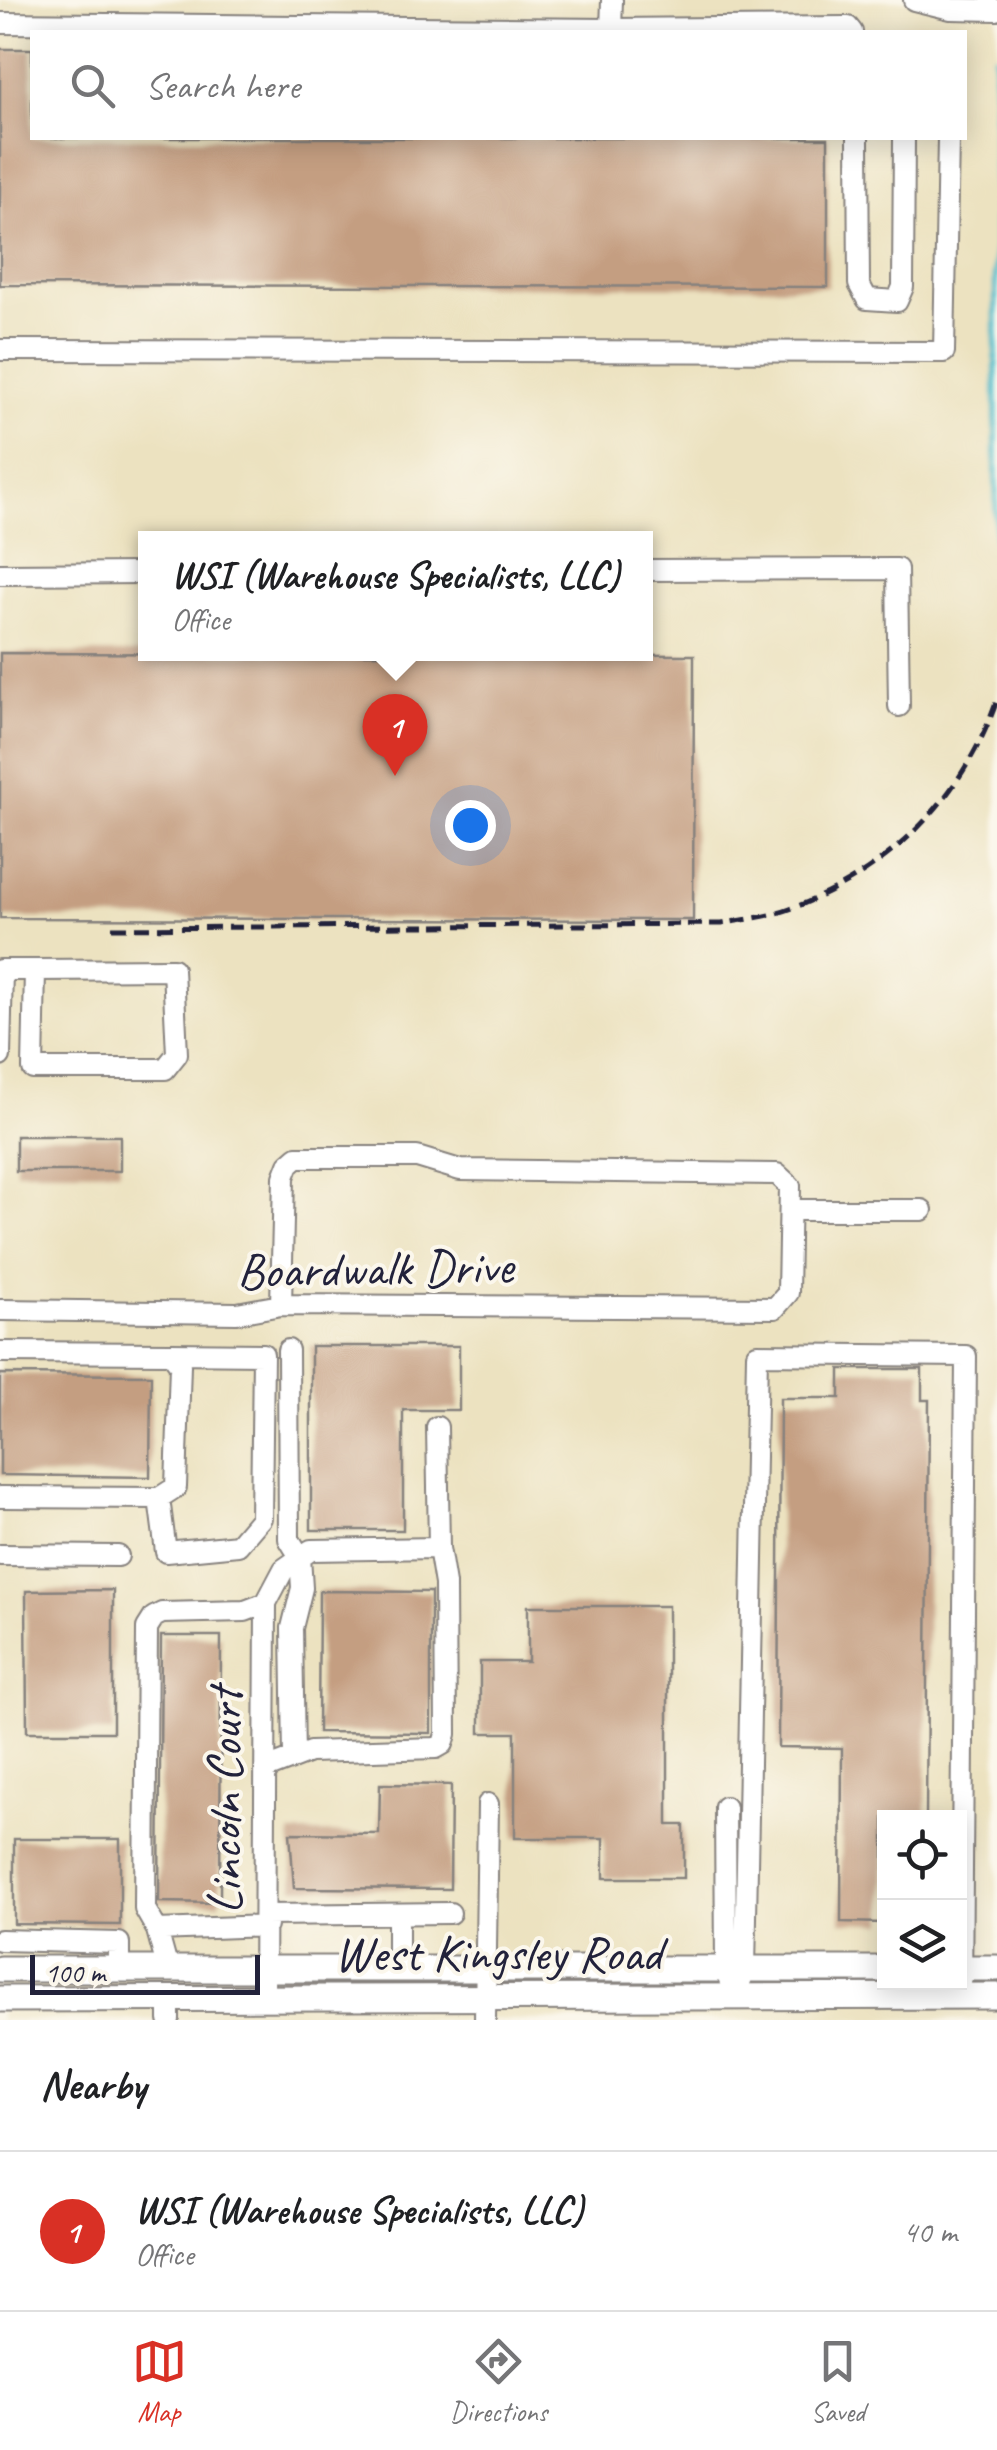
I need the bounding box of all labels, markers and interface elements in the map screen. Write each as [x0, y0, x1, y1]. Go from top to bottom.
search box [30, 30, 967, 140]
icon: search [65, 58, 120, 113]
text: Search here [145, 62, 300, 109]
popup [138, 531, 653, 661]
text: WSI (Warehouse Specialists, LLC) [171, 552, 620, 599]
text: Office [171, 599, 230, 640]
pin: 1 [362, 694, 428, 776]
your location [445, 800, 496, 851]
street label: Boardwalk Drive [236, 1235, 516, 1302]
street label: Lincoln Court [193, 1681, 256, 1914]
map controls [877, 1810, 967, 1990]
button: locate [877, 1810, 967, 1900]
button: layers [877, 1900, 967, 1990]
street label: West Kingsley Road [334, 1922, 669, 1985]
scale bar [30, 1950, 260, 1994]
text: 100 m [45, 1955, 105, 1990]
text: Nearby [40, 2059, 146, 2112]
text: WSI (Warehouse Specialists, LLC) [135, 2187, 583, 2234]
text: 1 [65, 2211, 80, 2252]
text: 40 m [903, 2211, 957, 2252]
text: Office [135, 2234, 194, 2275]
tab: Map [132, 2334, 187, 2429]
tab: Directions [450, 2334, 547, 2429]
tab: Saved [810, 2334, 865, 2429]

